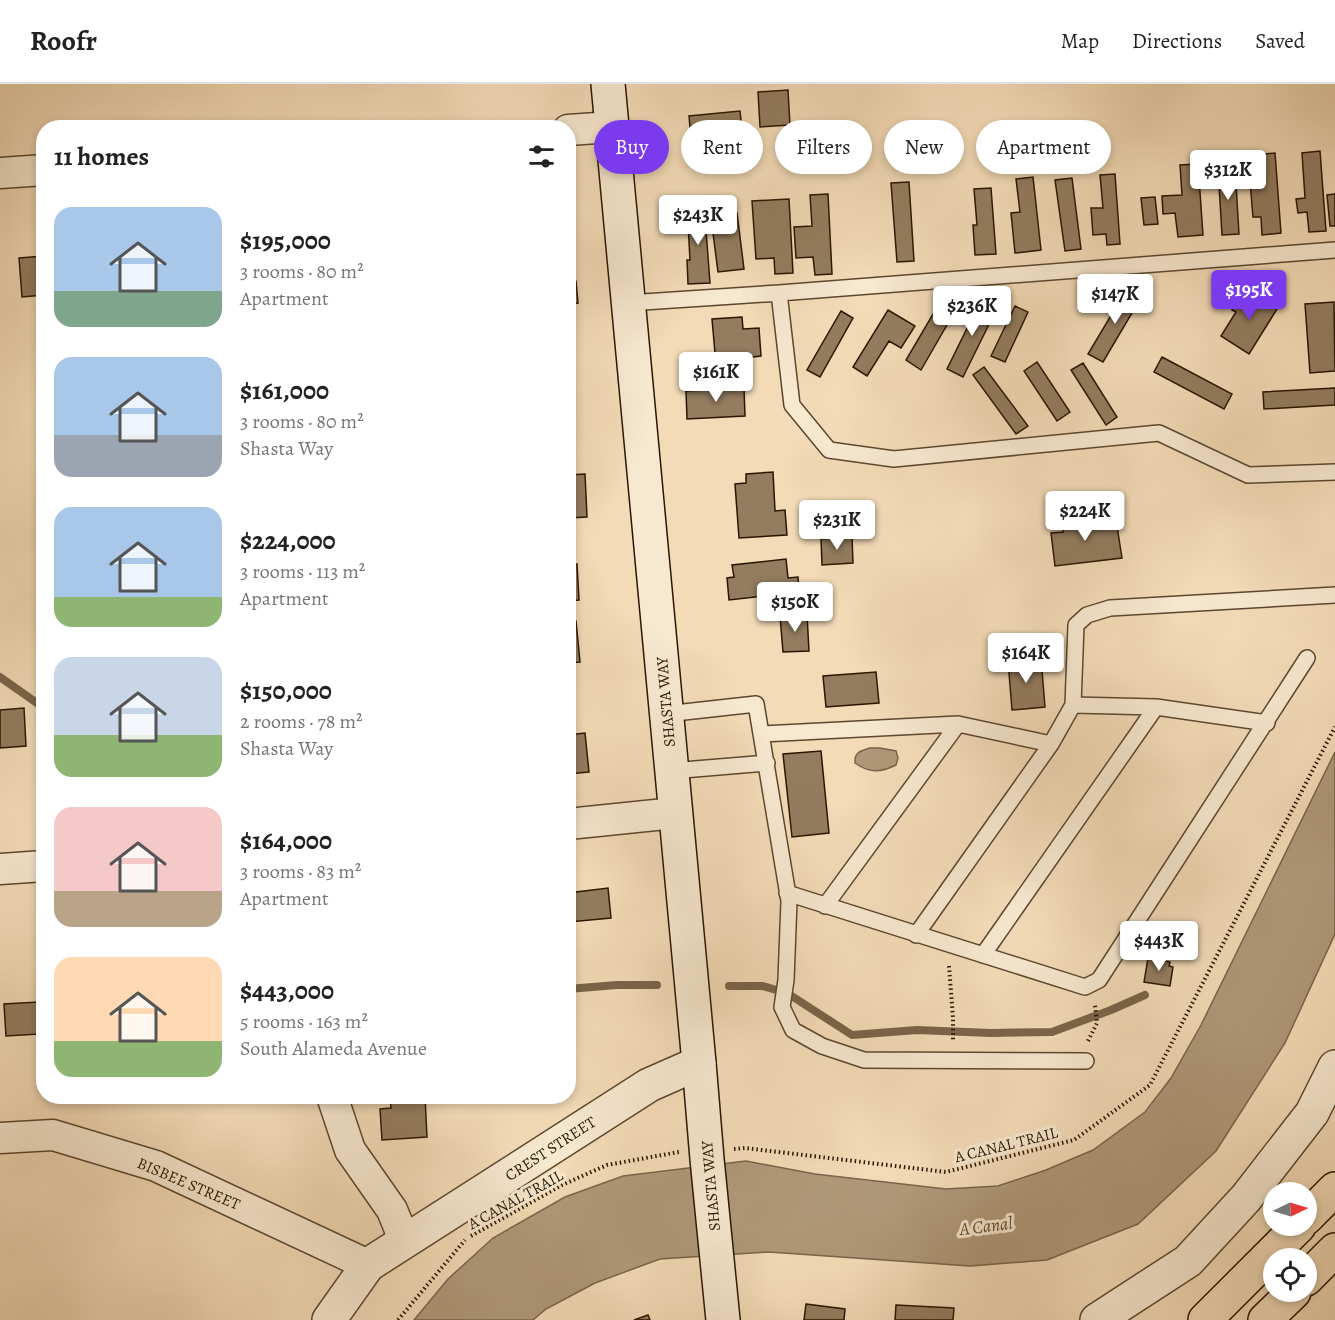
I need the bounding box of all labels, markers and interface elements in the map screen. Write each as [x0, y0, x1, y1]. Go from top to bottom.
text: Roofr [30, 22, 97, 60]
text: Map [1061, 27, 1099, 55]
text: Directions [1132, 27, 1222, 55]
text: Saved [1255, 27, 1305, 55]
chip: Buy [594, 120, 669, 174]
chip: Rent [681, 120, 763, 174]
chip: Filters [775, 120, 872, 174]
chip: New [884, 120, 964, 174]
chip: Apartment [976, 120, 1111, 174]
text: 11 homes [54, 139, 149, 174]
icon: filters [525, 140, 558, 173]
pin: $312K [1186, 150, 1270, 201]
text: $312K [1204, 156, 1252, 183]
pin: $243K [656, 195, 740, 246]
text: $243K [673, 201, 723, 228]
text: $195,000 [240, 223, 331, 258]
icon: home [102, 231, 174, 303]
text: 3 rooms · 80 m² [240, 258, 364, 285]
pin: $195K [1207, 270, 1291, 321]
pin: $147K [1073, 274, 1157, 325]
text: $195K [1225, 276, 1273, 303]
text: $147K [1091, 280, 1139, 307]
text: Apartment [240, 285, 329, 312]
pin: $236K [930, 286, 1014, 337]
text: $236K [947, 292, 997, 319]
pin: $161K [674, 352, 758, 403]
text: $161K [693, 358, 739, 385]
text: $161,000 [240, 373, 329, 408]
icon: home [102, 381, 174, 453]
text: 3 rooms · 80 m² [240, 408, 364, 435]
text: Shasta Way [240, 435, 333, 462]
pin: $224K [1043, 491, 1127, 542]
text: $224K [1059, 497, 1111, 524]
pin: $231K [795, 500, 879, 551]
text: $231K [813, 506, 861, 533]
text: $224,000 [240, 523, 336, 558]
icon: home [102, 531, 174, 603]
text: 3 rooms · 113 m² [240, 558, 365, 585]
pin: $150K [753, 582, 837, 633]
text: Apartment [240, 585, 329, 612]
text: $150K [771, 588, 819, 615]
pin: $164K [984, 633, 1068, 684]
text: $164K [1002, 639, 1050, 666]
street label: SHASTA WAY [651, 655, 681, 748]
text: $150,000 [240, 673, 332, 708]
icon: home [102, 681, 174, 753]
text: 2 rooms · 78 m² [240, 708, 363, 735]
text: Shasta Way [240, 735, 333, 762]
text: $164,000 [240, 823, 332, 858]
icon: home [102, 831, 174, 903]
text: 3 rooms · 83 m² [240, 858, 361, 885]
text: Apartment [240, 885, 329, 912]
pin: $443K [1117, 921, 1201, 972]
text: $443K [1134, 927, 1184, 954]
text: $443,000 [240, 973, 334, 1008]
icon: home [102, 981, 174, 1053]
text: 5 rooms · 163 m² [240, 1008, 368, 1035]
text: South Alameda Avenue [240, 1035, 427, 1062]
street label: CREST STREET [501, 1111, 600, 1186]
street label: A CANAL TRAIL [951, 1121, 1061, 1169]
street label: SHASTA WAY [696, 1139, 726, 1232]
street label: BISBEE STREET [134, 1152, 244, 1216]
street label: A CANAL TRAIL [463, 1164, 568, 1236]
north arrow [1263, 1182, 1317, 1236]
map controls [1263, 1182, 1317, 1302]
water label: A Canal [957, 1211, 1015, 1241]
button: locate [1263, 1248, 1317, 1302]

